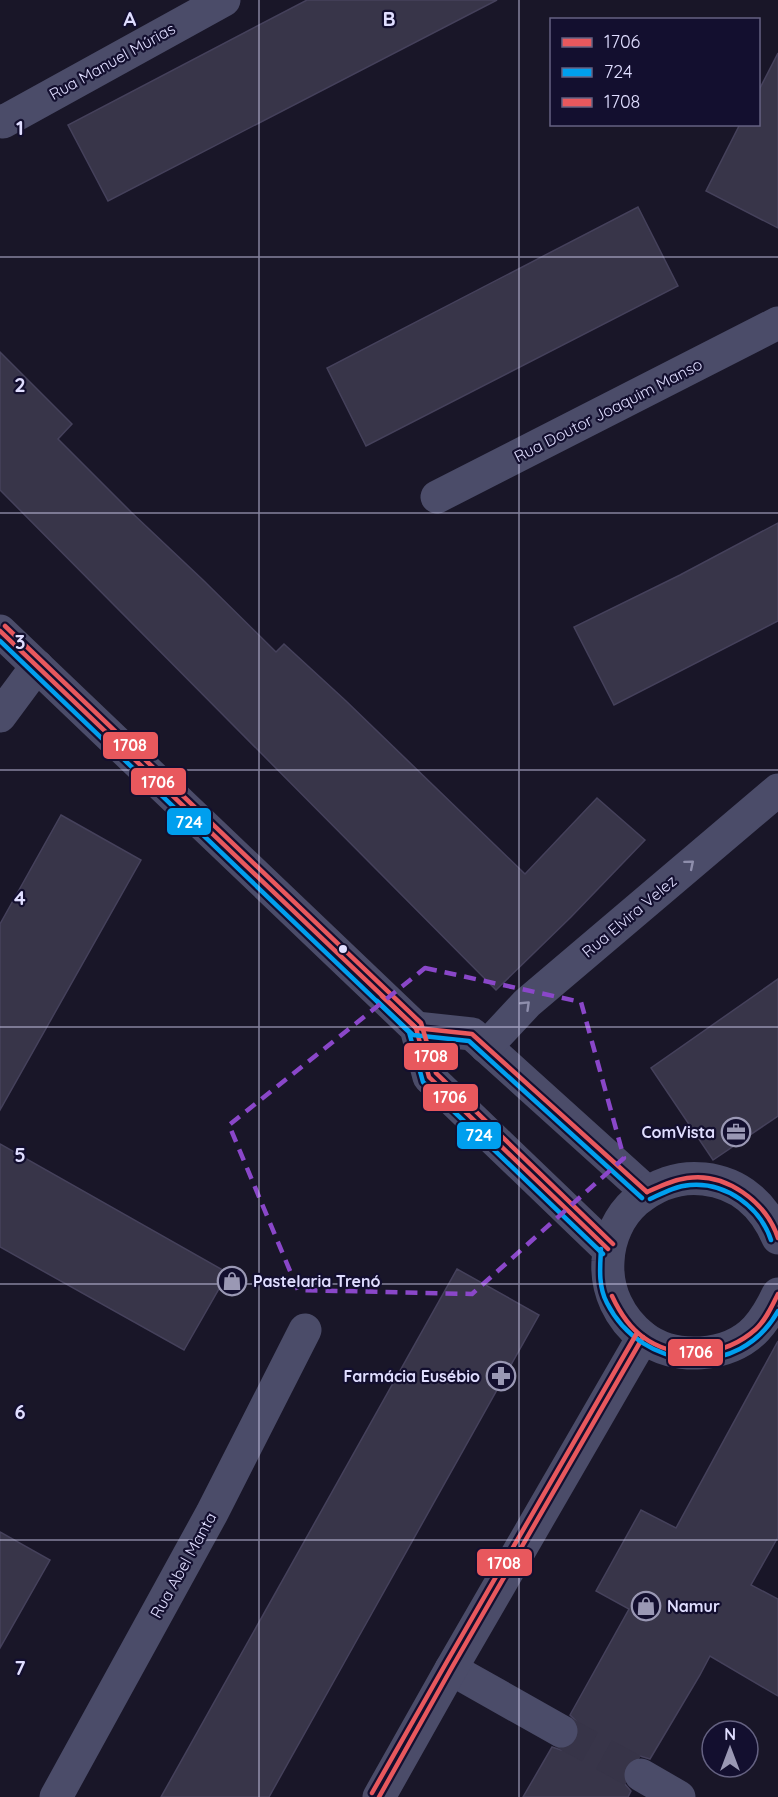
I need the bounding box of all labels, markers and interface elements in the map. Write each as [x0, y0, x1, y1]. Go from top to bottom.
text: A [124, 6, 137, 31]
text: B [382, 6, 396, 31]
street label: Rua Manuel Múrias [45, 18, 179, 104]
legend [550, 18, 760, 126]
text: 1706 [604, 30, 641, 53]
text: 724 [604, 60, 632, 83]
text: 1708 [604, 90, 640, 113]
text: 1 [16, 115, 24, 140]
street label: Rua Doutor Joaquim Manso [510, 354, 706, 466]
text: 2 [14, 372, 26, 397]
text: 3 [15, 629, 25, 654]
line badge: 1708 [102, 731, 159, 760]
text: 1708 [113, 735, 147, 755]
line badge: 1706 [130, 767, 187, 796]
text: 1706 [141, 772, 175, 792]
line badge: 724 [166, 807, 212, 836]
text: 724 [175, 812, 203, 832]
one-way arrow [683, 861, 694, 872]
street label: Rua Elvira Velez [578, 871, 680, 961]
text: 4 [14, 885, 26, 910]
unlabelled marker [337, 943, 349, 955]
one-way arrow [518, 1001, 529, 1012]
line badge: 1708 [403, 1042, 459, 1071]
text: 1708 [414, 1046, 448, 1066]
line badge: 1706 [422, 1083, 479, 1112]
text: 1706 [433, 1087, 467, 1107]
office icon: ComVista [720, 1116, 752, 1148]
line badge: 724 [456, 1121, 502, 1150]
place label: ComVista [642, 1122, 715, 1142]
text: 724 [465, 1125, 493, 1145]
text: 5 [14, 1142, 26, 1167]
shop icon: Pastelaria Trenó [216, 1265, 248, 1297]
place label: Pastelaria Trenó [253, 1271, 380, 1291]
line badge: 1706 [667, 1338, 724, 1367]
text: 1706 [679, 1342, 713, 1362]
pharmacy icon: Farmácia Eusébio [485, 1360, 517, 1392]
place label: Farmácia Eusébio [344, 1366, 480, 1386]
text: 6 [14, 1399, 26, 1424]
street label: Rua Abel Manta [146, 1508, 220, 1622]
line badge: 1708 [476, 1548, 533, 1577]
text: 1708 [487, 1553, 521, 1573]
shop icon: Namur [630, 1590, 662, 1622]
place label: Namur [667, 1596, 720, 1616]
text: 7 [15, 1655, 26, 1680]
north arrow [700, 1719, 760, 1779]
text: N [724, 1724, 736, 1744]

